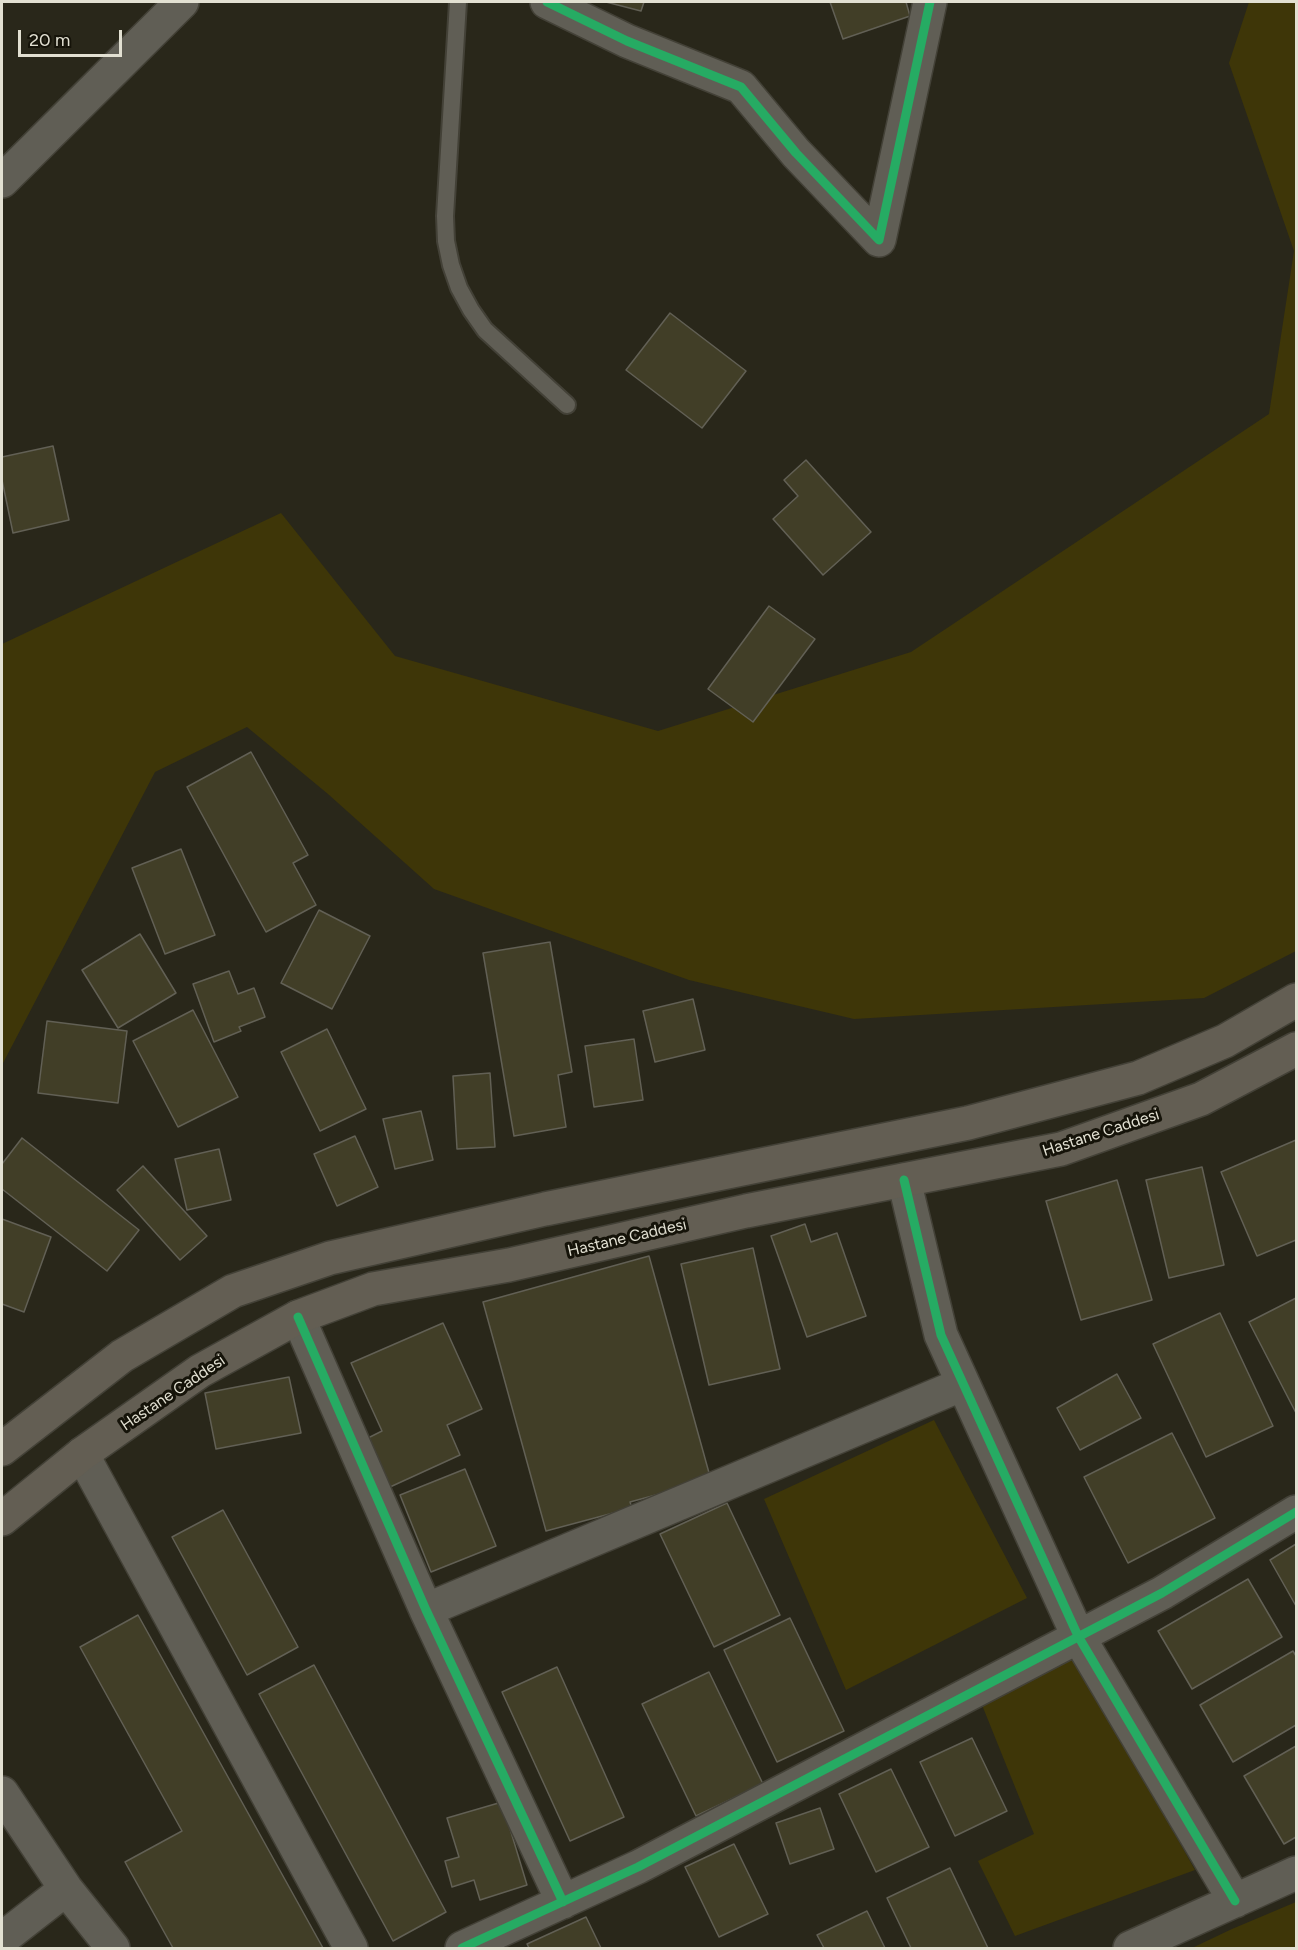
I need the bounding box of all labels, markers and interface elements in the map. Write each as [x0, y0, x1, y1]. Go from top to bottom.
scale bar [21, 18, 124, 56]
text: 20 m [29, 29, 70, 51]
street label: Hastane Caddesi [1040, 1105, 1162, 1161]
street label: Hastane Caddesi [566, 1215, 688, 1261]
street label: Hastane Caddesi [117, 1351, 229, 1435]

